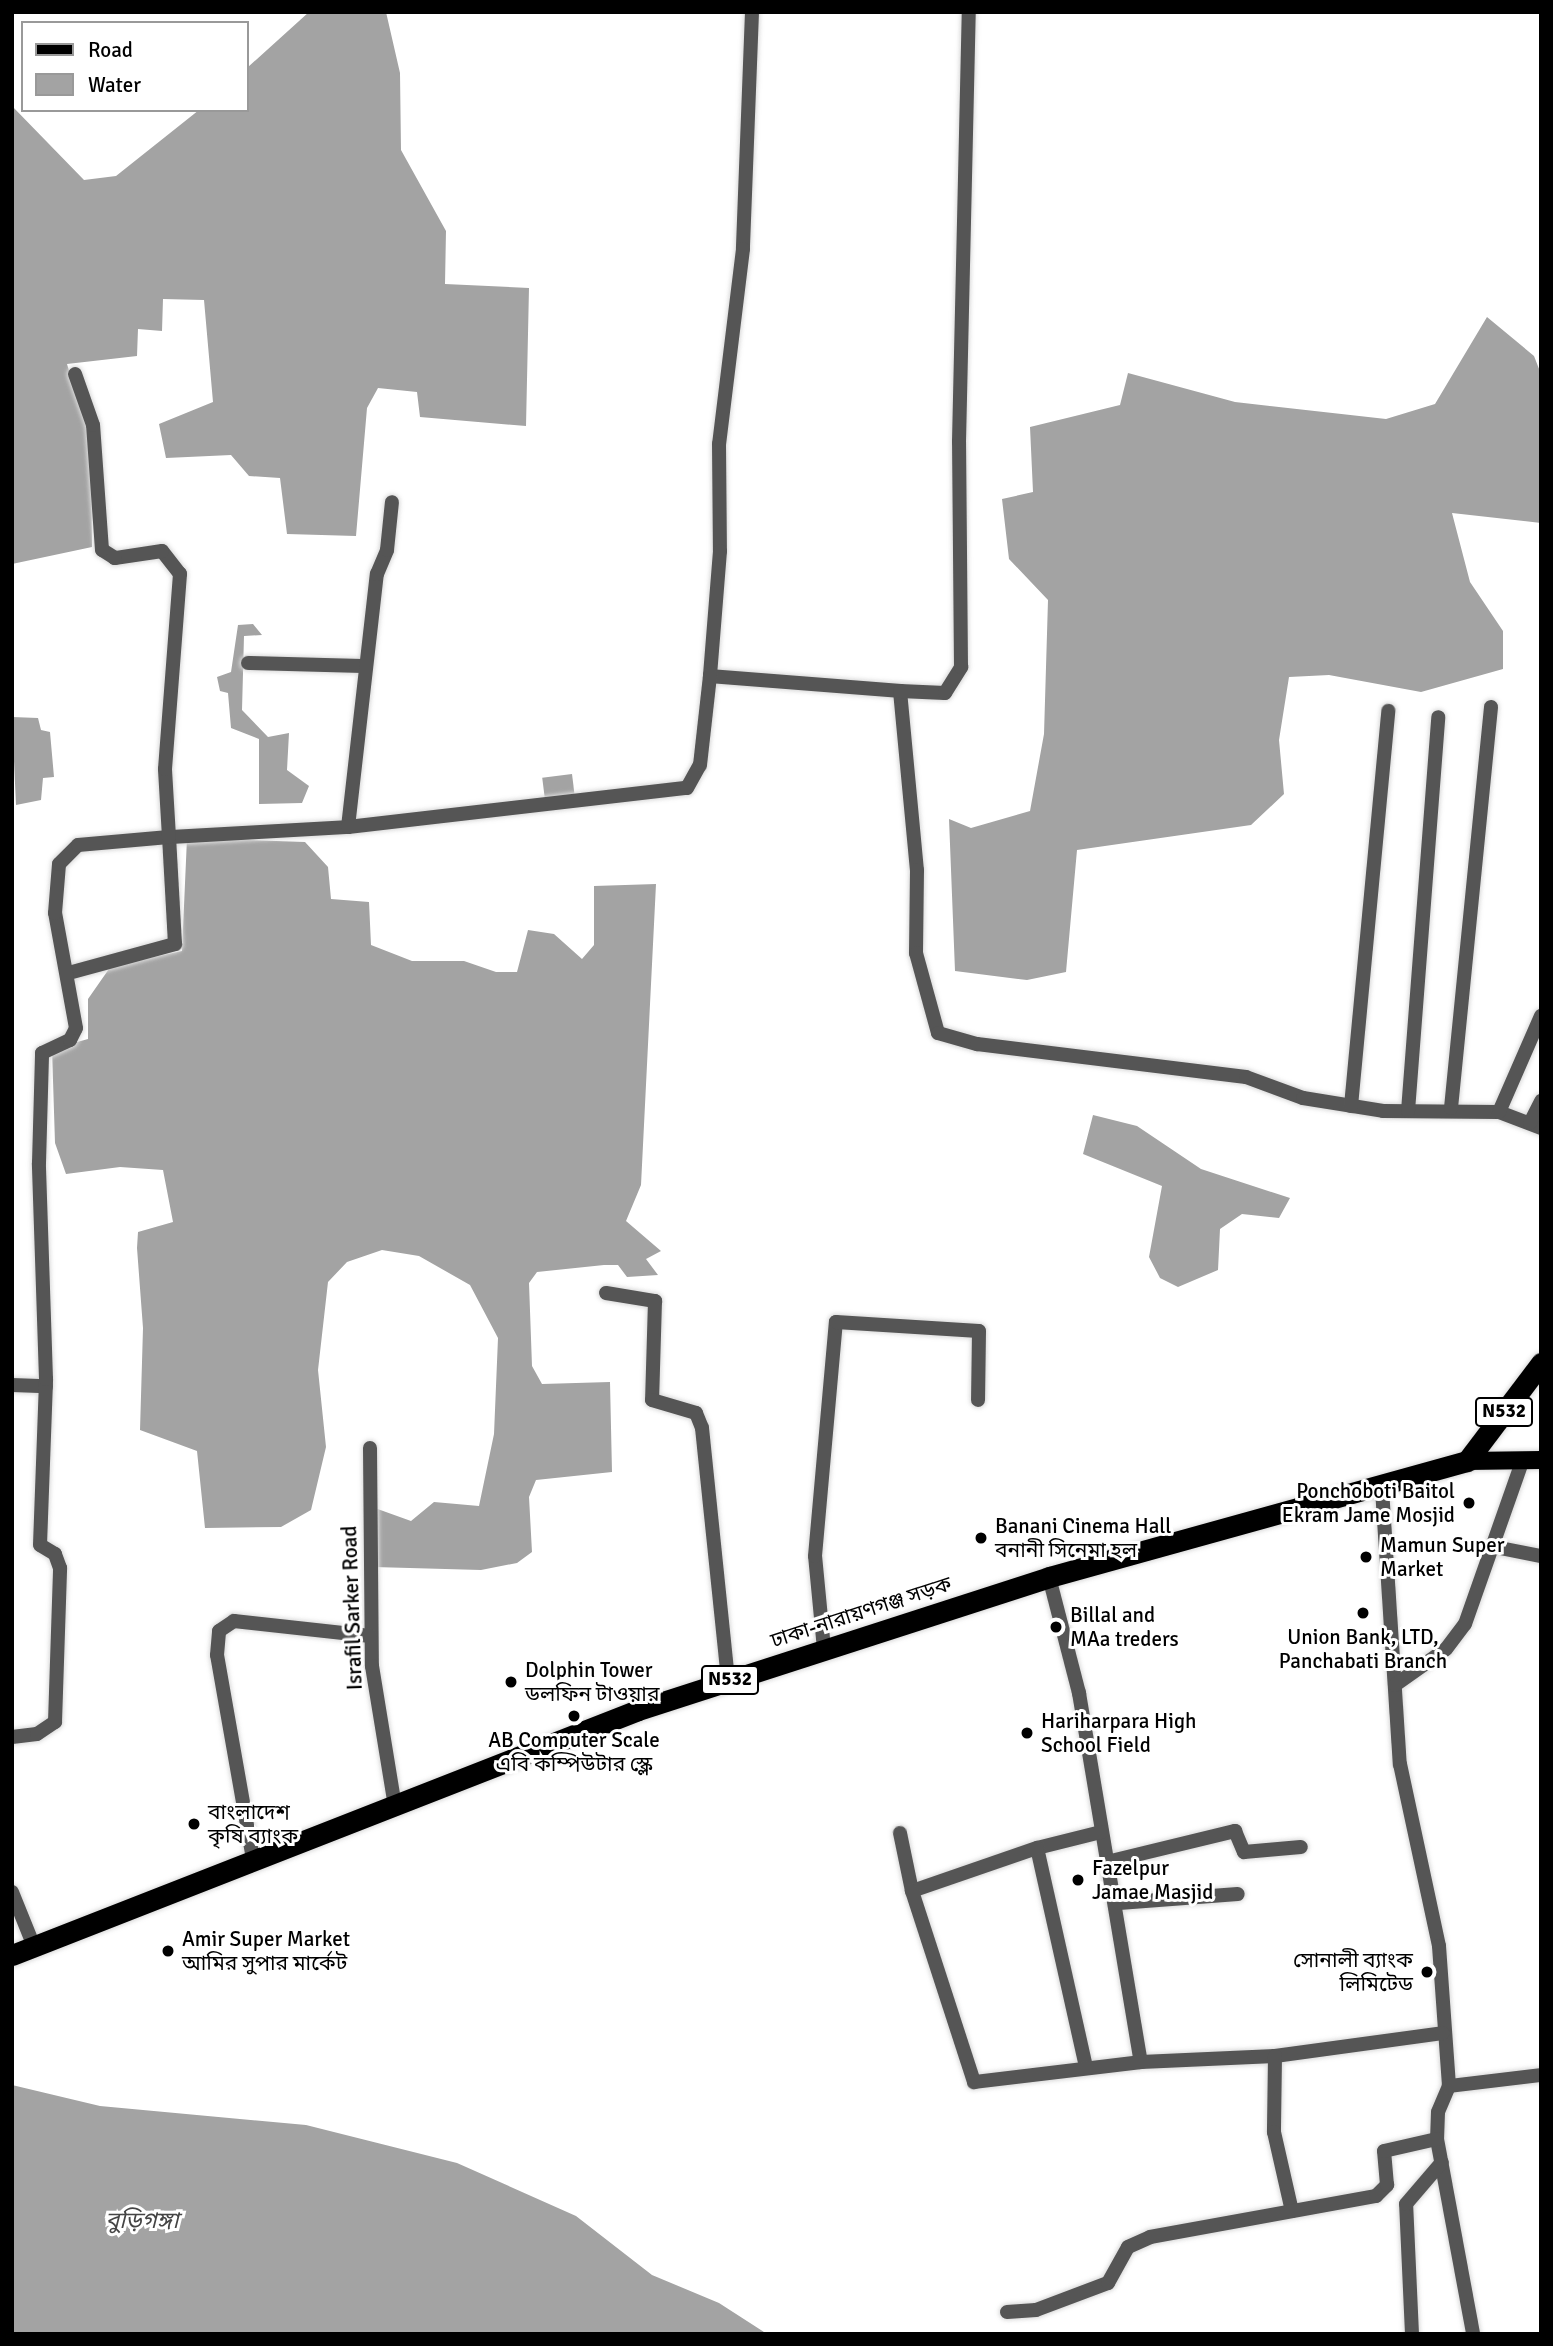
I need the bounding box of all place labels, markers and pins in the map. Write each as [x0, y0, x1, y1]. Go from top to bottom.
place label: Ponchoboti Baitol Ekram Jame Mosjid [1282, 1478, 1455, 1528]
marker: Ponchoboti Baitol Ekram Jame Mosjid [1461, 1495, 1477, 1511]
place label: Banani Cinema Hall বনানী সিনেমা হল [995, 1513, 1171, 1563]
marker: Banani Cinema Hall বনানী সিনেমা হল [973, 1530, 989, 1546]
place label: Mamun Super Market [1380, 1532, 1504, 1582]
marker: Mamun Super Market [1358, 1549, 1374, 1565]
place label: Billal and MAa treders [1070, 1602, 1179, 1652]
marker: Union Bank, LTD, Panchabati Branch [1355, 1605, 1371, 1621]
marker: Billal and MAa treders [1048, 1619, 1064, 1635]
place label: Union Bank, LTD, Panchabati Branch [1279, 1624, 1447, 1674]
place label: Dolphin Tower ডলফিন টাওয়ার [525, 1657, 659, 1707]
marker: Dolphin Tower ডলফিন টাওয়ার [503, 1674, 519, 1690]
marker: AB Computer Scale এবি কম্পিউটার স্কেল [566, 1708, 582, 1724]
place label: Hariharpara High School Field [1041, 1708, 1196, 1758]
marker: Hariharpara High School Field [1019, 1725, 1035, 1741]
place label: AB Computer Scale এবি কম্পিউটার স্কেল [488, 1727, 660, 1777]
place label: বাংলাদেশ কৃষি ব্যাংক [208, 1799, 298, 1849]
marker: বাংলাদেশ কৃষি ব্যাংক [186, 1816, 202, 1832]
place label: Fazelpur Jamae Masjid [1092, 1855, 1213, 1905]
marker: Fazelpur Jamae Masjid [1070, 1872, 1086, 1888]
place label: Amir Super Market আমির সুপার মার্কেট [182, 1926, 350, 1976]
marker: Amir Super Market আমির সুপার মার্কেট [160, 1943, 176, 1959]
place label: সোনালী ব্যাংক লিমিটেড [1293, 1947, 1413, 1997]
marker: সোনালী ব্যাংক লিমিটেড [1419, 1964, 1435, 1980]

